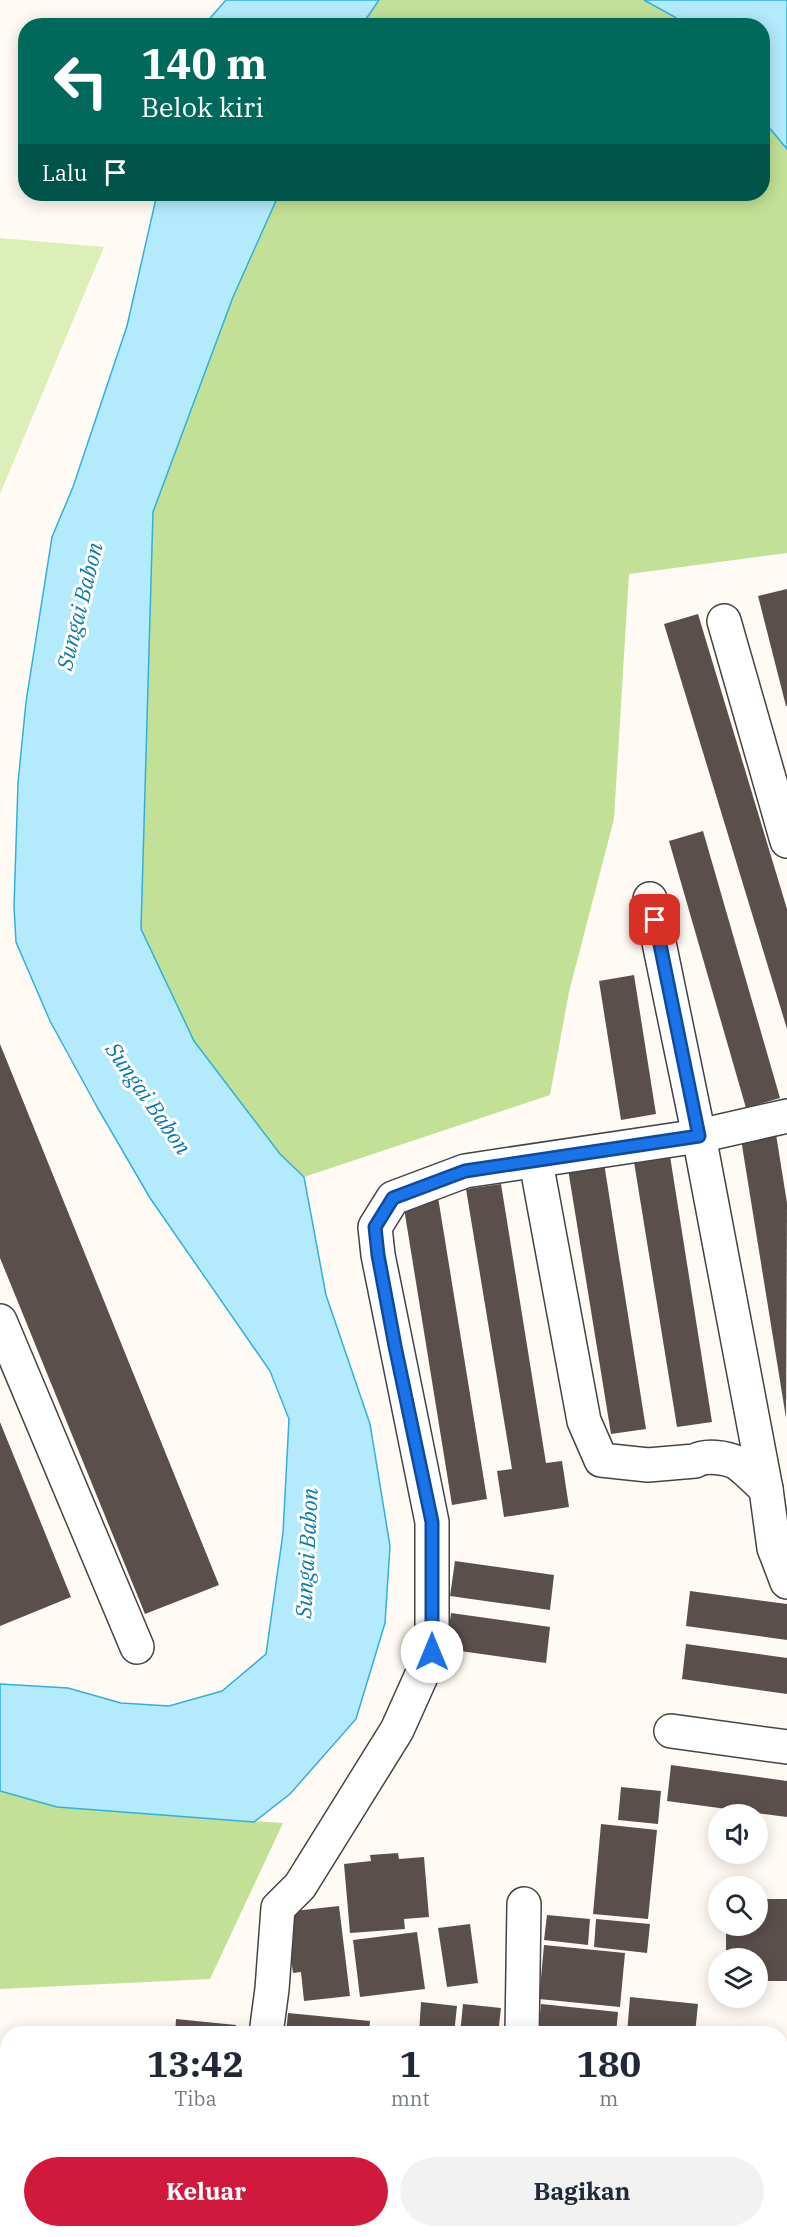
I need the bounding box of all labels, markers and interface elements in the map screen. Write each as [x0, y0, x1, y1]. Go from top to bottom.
text: 140 m [141, 36, 267, 91]
icon: left [42, 42, 120, 120]
text: Belok kiri [141, 89, 264, 124]
icon: arrive [99, 156, 132, 189]
text: Lalu [42, 158, 87, 187]
water label: Sungai Babon [49, 539, 109, 674]
pin [629, 894, 680, 945]
icon: arrive [638, 903, 671, 936]
water label: Sungai Babon [99, 1035, 199, 1160]
water label: Sungai Babon [288, 1486, 324, 1620]
position arrow [400, 1620, 464, 1684]
map controls [708, 1804, 768, 2008]
button: sound [708, 1804, 768, 1864]
button: search [708, 1876, 768, 1936]
button: layers [708, 1948, 768, 2008]
text: 13:42 [147, 2040, 244, 2087]
text: 1 [399, 2040, 421, 2087]
text: 180 [576, 2040, 641, 2087]
text: Tiba [174, 2085, 217, 2112]
text: mnt [391, 2085, 430, 2112]
text: m [599, 2085, 618, 2112]
button: Keluar [24, 2157, 388, 2226]
button: Bagikan [400, 2157, 764, 2226]

